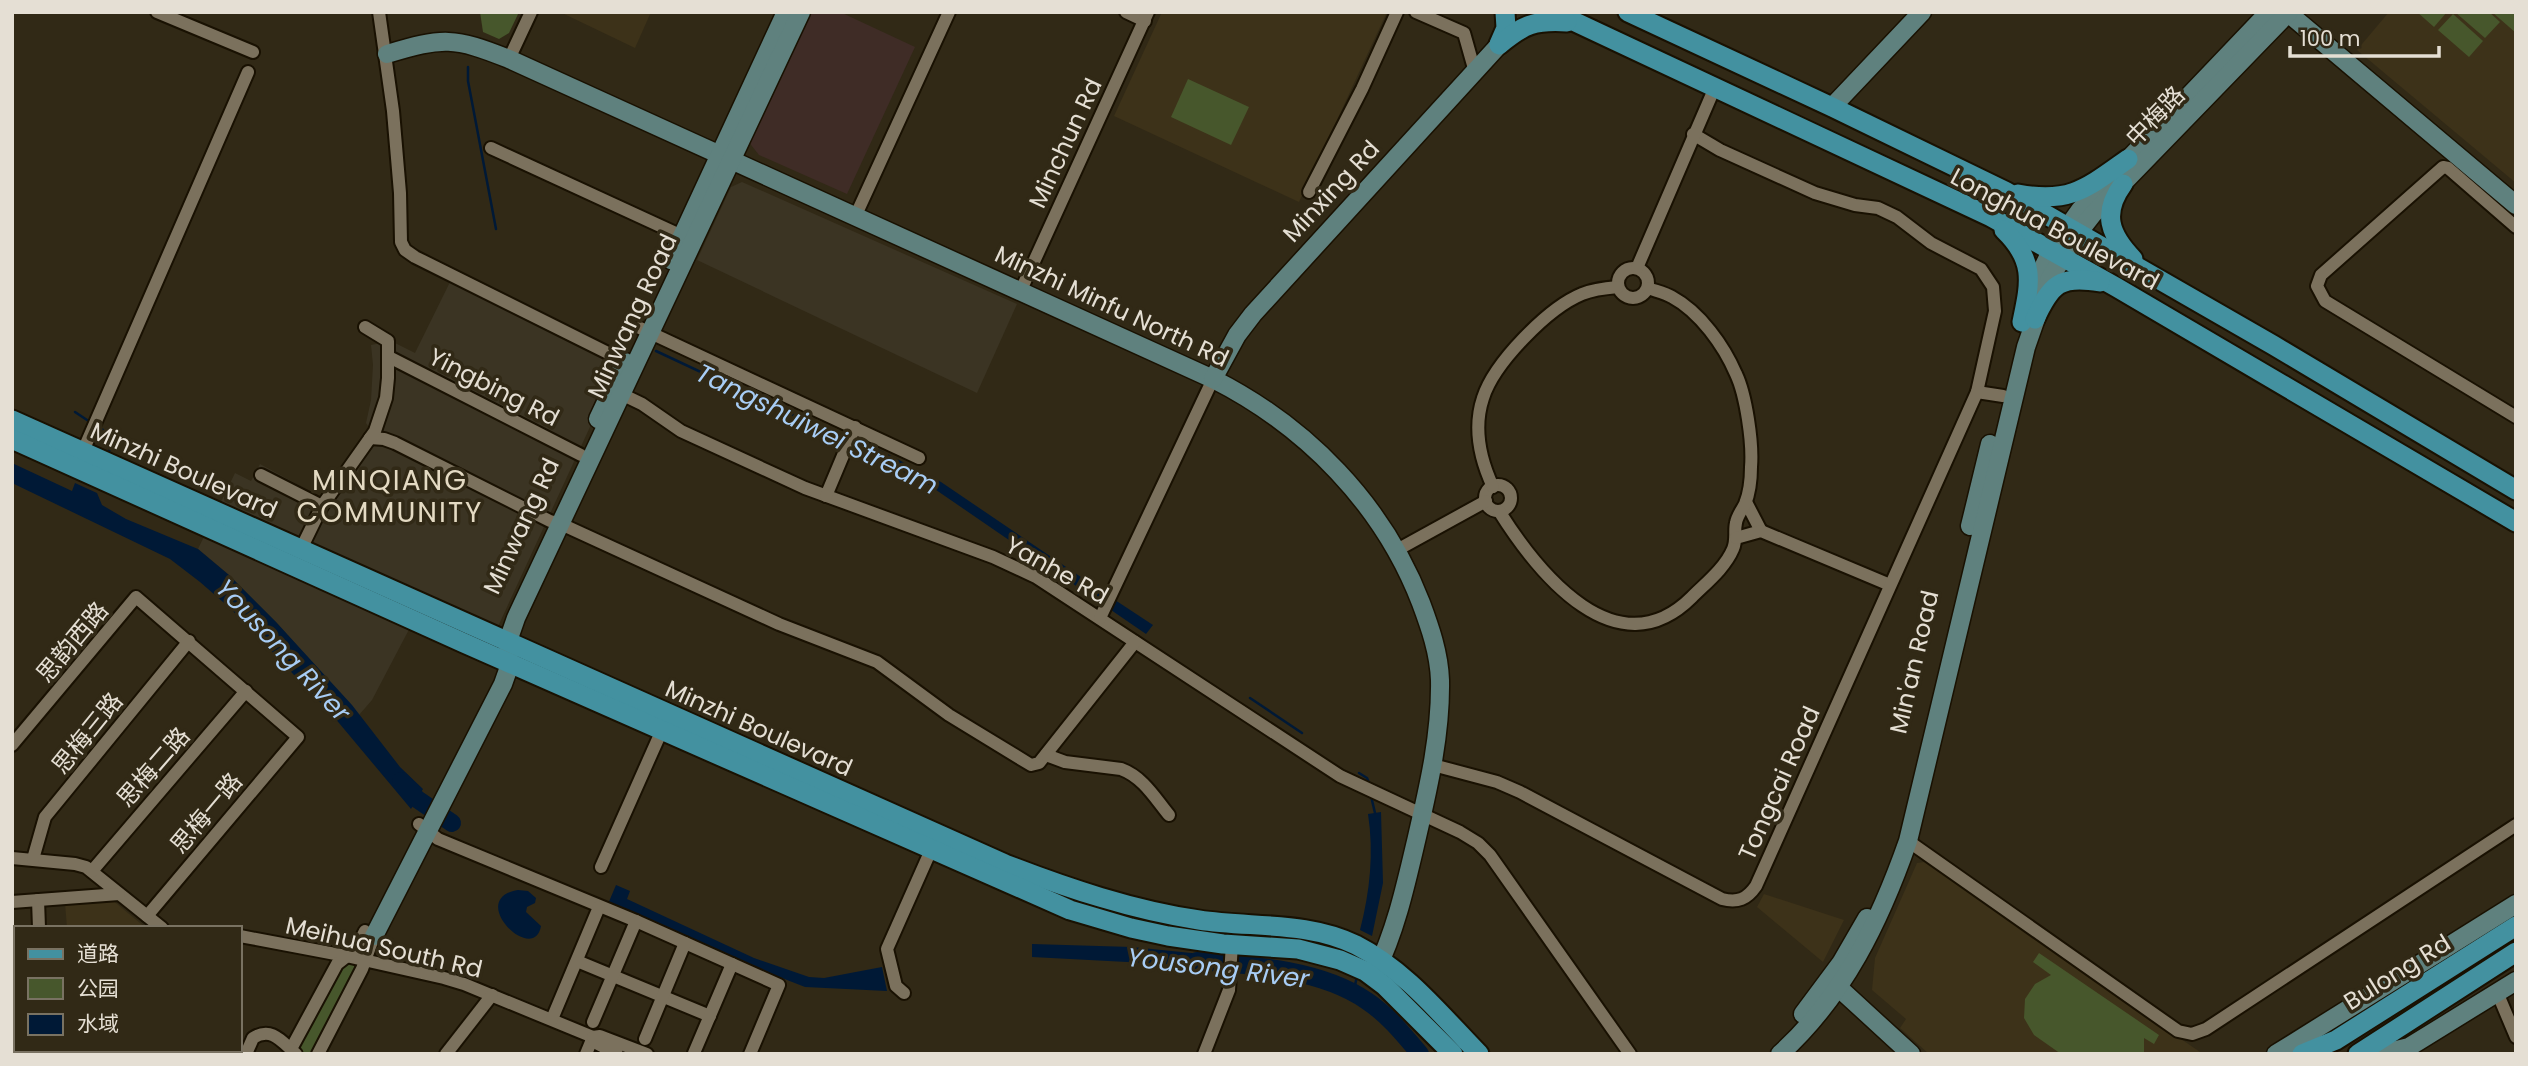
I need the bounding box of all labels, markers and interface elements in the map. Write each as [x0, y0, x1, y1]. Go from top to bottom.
scale bar [2290, 14, 2439, 58]
text: 100 m [2300, 24, 2360, 53]
street label: Minchun Rd [1021, 73, 1109, 213]
street label: 中梅路 [2118, 79, 2192, 153]
street label: Minxing Rd [1275, 133, 1387, 249]
street label: Longhua Boulevard [1945, 160, 2165, 298]
street label: Minwang Road [579, 228, 685, 404]
street label: Minzhi Minfu North Rd [990, 237, 1234, 375]
street label: Yingbing Rd [423, 340, 565, 434]
water label: Tangshuiwei Stream [690, 355, 944, 503]
street label: Minzhi Boulevard [85, 414, 283, 526]
street label: Minwang Rd [475, 453, 567, 599]
district label: MINQIANG COMMUNITY [297, 461, 483, 532]
street label: Yanhe Rd [1000, 528, 1114, 612]
water label: Yousong River [207, 571, 360, 730]
street label: Min'an Road [1881, 587, 1947, 737]
street label: 思韵西路 [29, 595, 115, 689]
street label: Minzhi Boulevard [660, 672, 858, 784]
street label: 思梅三路 [44, 685, 130, 781]
street label: Tongcai Road [1730, 701, 1828, 865]
street label: 思梅二路 [109, 720, 197, 814]
street label: 思梅一路 [163, 766, 249, 860]
street label: Meihua South Rd [282, 908, 486, 986]
legend [14, 926, 242, 1052]
street label: Bulong Rd [2337, 926, 2457, 1018]
text: 道路 [77, 939, 119, 968]
water label: Yousong River [1125, 939, 1312, 997]
text: 公园 [77, 974, 119, 1003]
text: 水域 [77, 1009, 119, 1038]

